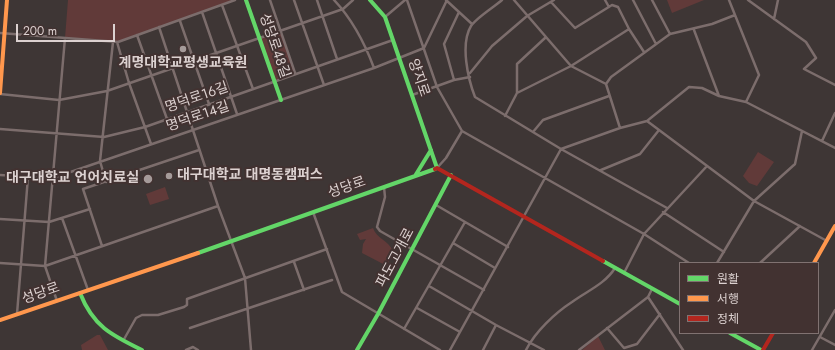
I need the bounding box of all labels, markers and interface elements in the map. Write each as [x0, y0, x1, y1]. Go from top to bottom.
street label: 성당로48길 [255, 11, 293, 81]
scale bar [18, 16, 117, 42]
text: 200 m [23, 22, 57, 40]
marker: 계명대학교평생교육원 [178, 44, 188, 54]
place label: 계명대학교평생교육원 [119, 56, 247, 72]
street label: 양지로 [404, 57, 432, 99]
street label: 명덕로16길 [163, 79, 231, 117]
street label: 명덕로14길 [164, 98, 232, 136]
place label: 대구대학교 대명동캠퍼스 [177, 168, 323, 184]
place label: 대구대학교 언어치료실 [6, 171, 139, 187]
marker: 대구대학교 대명동캠퍼스 [164, 171, 174, 181]
marker: 대구대학교 언어치료실 [142, 173, 154, 185]
street label: 성당로 [326, 174, 368, 202]
street label: 파도고개로 [373, 226, 419, 290]
legend [679, 262, 819, 334]
text: 원활 [717, 270, 739, 288]
street label: 성당로 [20, 280, 62, 308]
text: 서행 [717, 290, 739, 308]
text: 정체 [717, 310, 739, 328]

